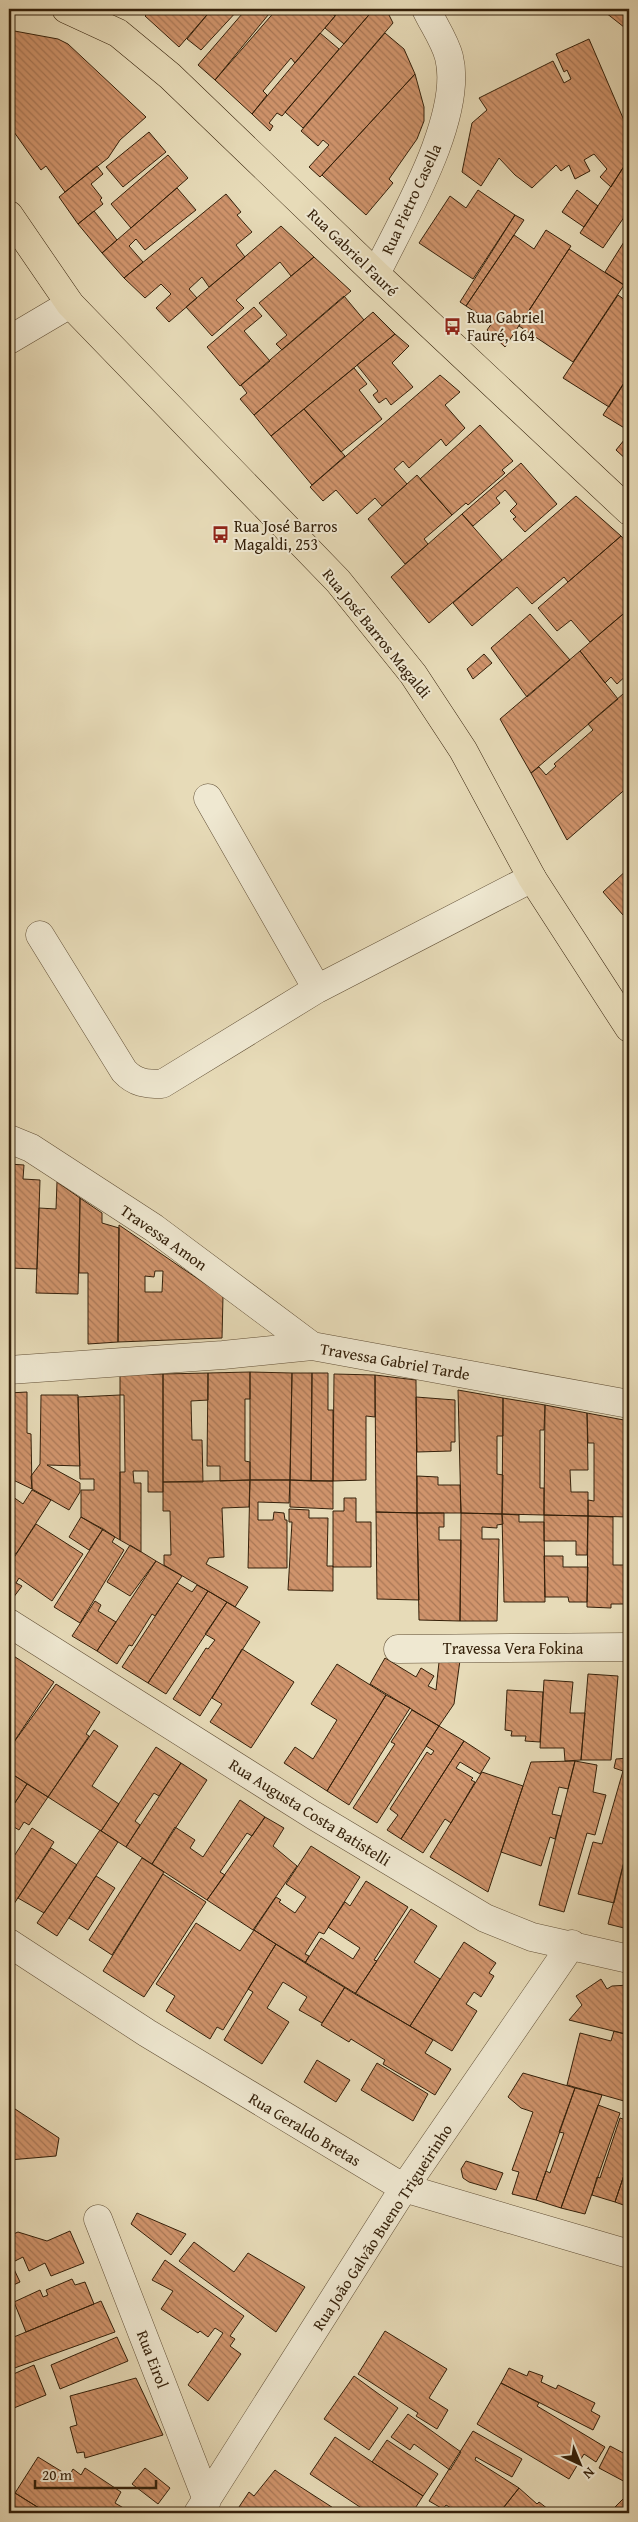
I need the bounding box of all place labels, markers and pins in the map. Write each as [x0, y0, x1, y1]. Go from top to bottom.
place label: Rua Gabriel Fauré, 164 [467, 305, 545, 347]
bus stop icon: Rua Gabriel Fauré, 164 [443, 316, 463, 336]
place label: Rua José Barros Magaldi, 253 [234, 514, 338, 556]
bus stop icon: Rua José Barros Magaldi, 253 [210, 525, 230, 545]

